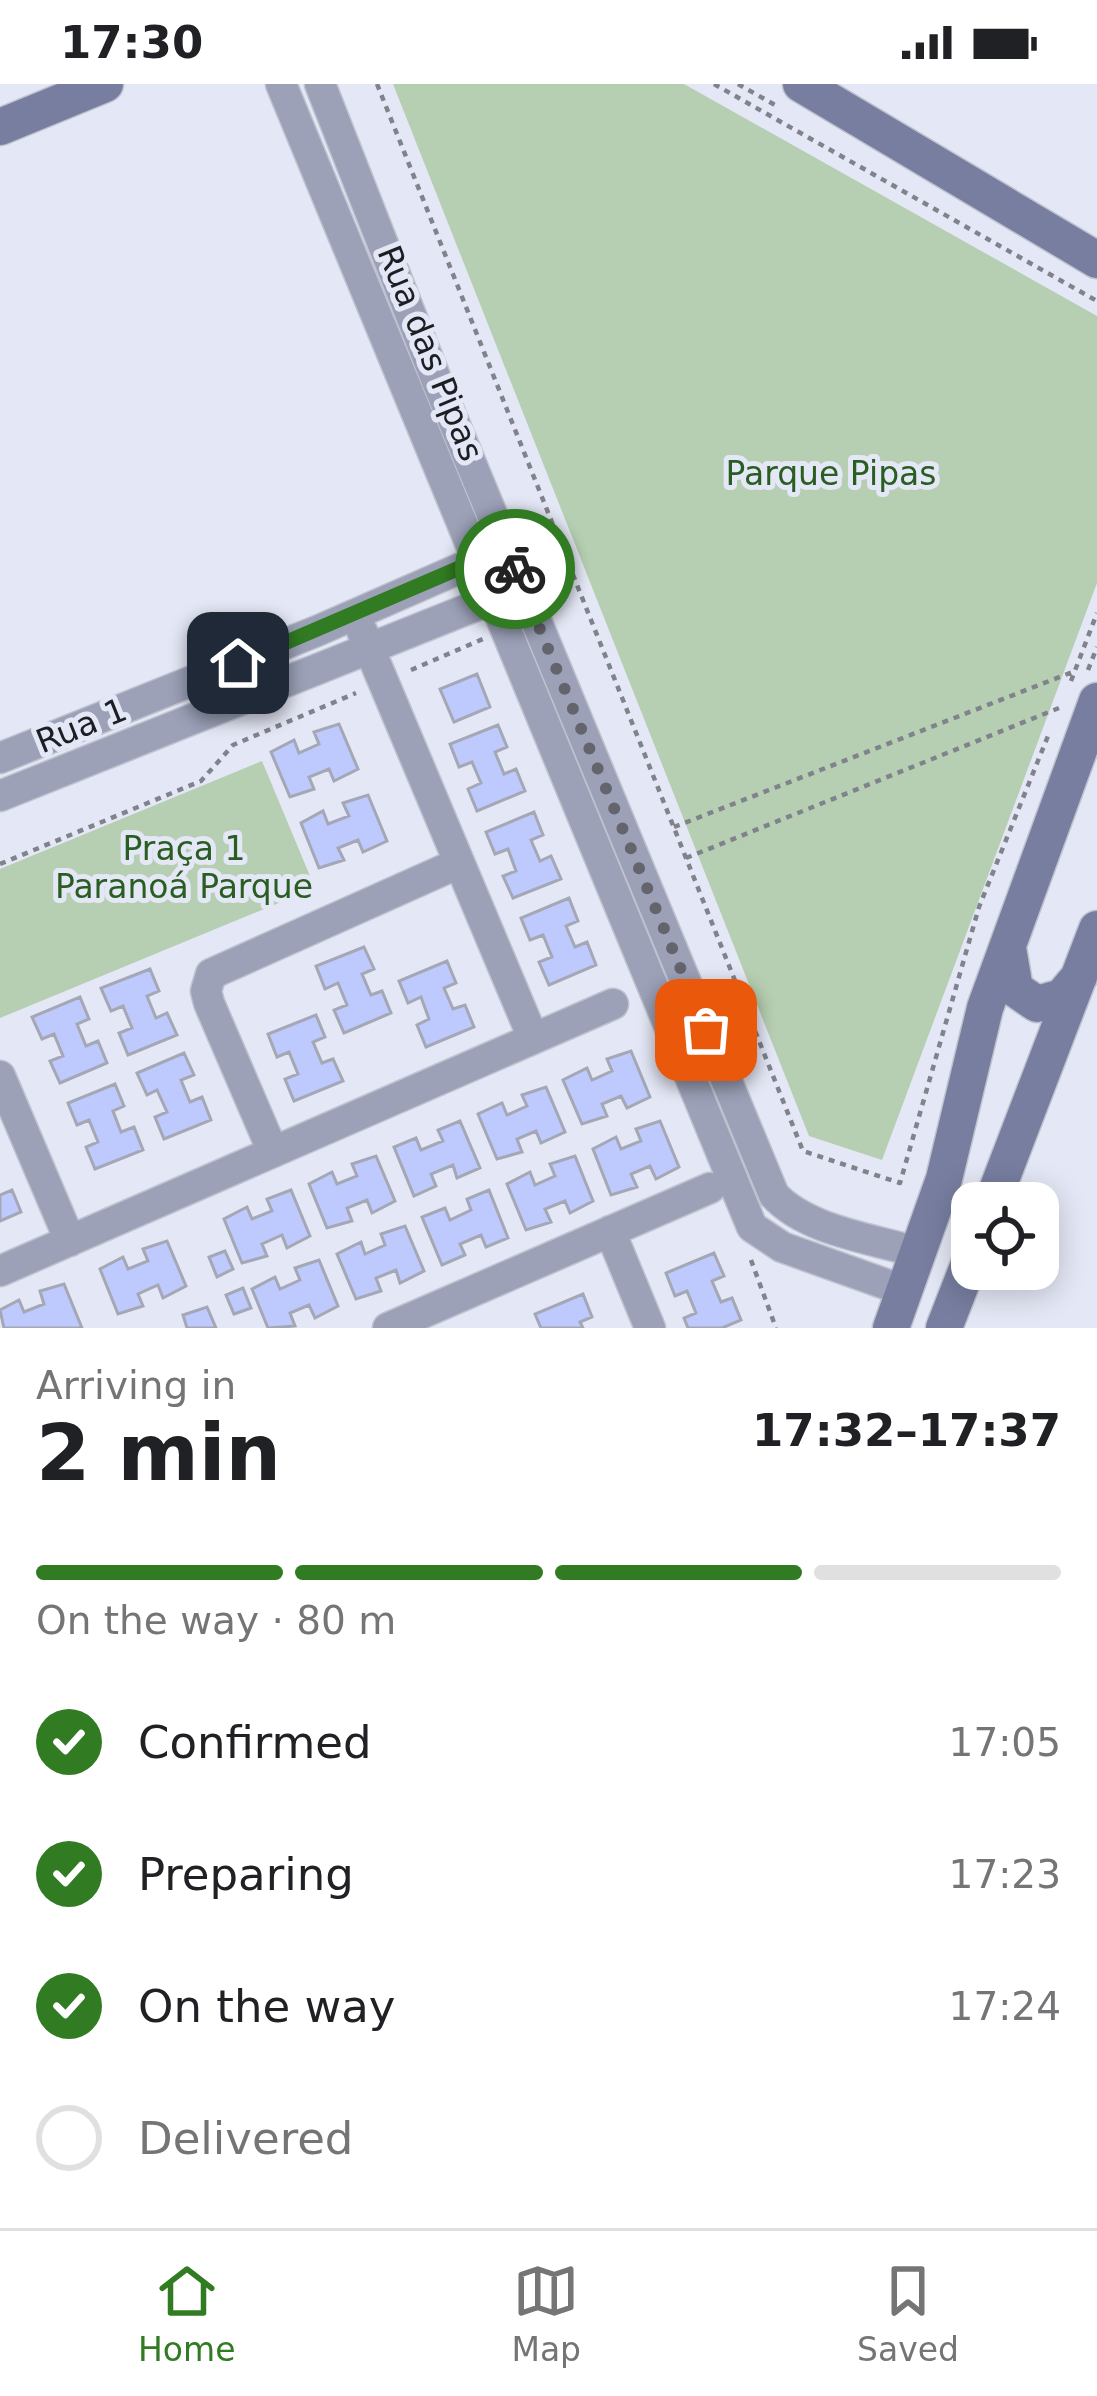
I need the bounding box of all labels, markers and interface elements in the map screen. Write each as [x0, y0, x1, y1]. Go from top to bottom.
text: 17:30 [60, 16, 203, 69]
street label: Rua das Pipas [370, 240, 491, 466]
park label: Parque Pipas [726, 454, 937, 493]
courier [455, 509, 575, 629]
icon: bike [482, 536, 548, 602]
pin [187, 612, 289, 714]
icon: home [205, 630, 271, 696]
street label: Rua 1 [30, 690, 132, 761]
park label: Praça 1 Paranoá Parque [55, 829, 313, 906]
pin [655, 979, 757, 1081]
icon: bag [673, 997, 739, 1063]
map controls [951, 1182, 1059, 1290]
button: locate [951, 1182, 1059, 1290]
text: Arriving in [36, 1363, 236, 1408]
text: 17:32–17:37 [752, 1404, 1061, 1457]
text: 2 min [36, 1408, 281, 1498]
text: On the way · 80 m [36, 1598, 396, 1643]
icon: check [36, 1709, 102, 1775]
text: Confirmed [138, 1716, 372, 1769]
text: 17:05 [949, 1720, 1061, 1765]
icon: check [36, 1841, 102, 1907]
text: Preparing [138, 1848, 354, 1901]
text: 17:23 [949, 1852, 1061, 1897]
icon: check [36, 1973, 102, 2039]
text: On the way [138, 1980, 395, 2033]
text: 17:24 [949, 1984, 1061, 2029]
text: Delivered [138, 2112, 353, 2165]
tab: Home [138, 2258, 235, 2369]
tab: Map [511, 2258, 581, 2369]
tab: Saved [857, 2258, 959, 2369]

